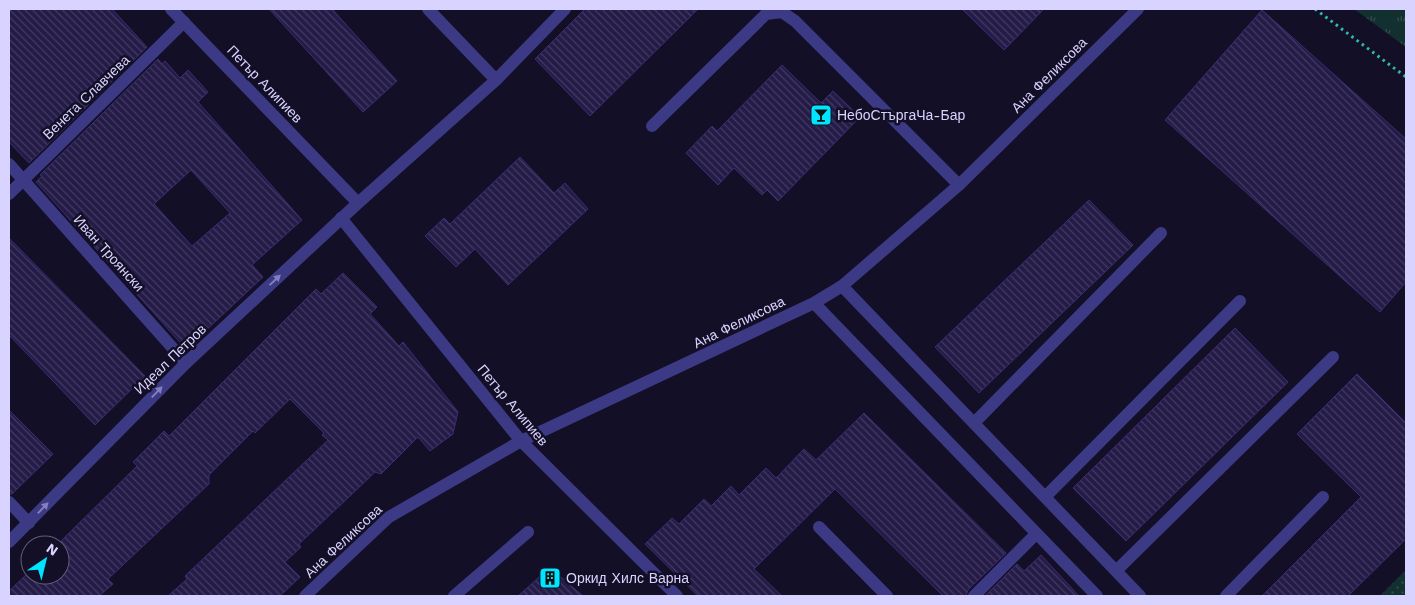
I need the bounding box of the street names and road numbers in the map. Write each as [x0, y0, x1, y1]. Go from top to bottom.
street label: Ана Феликсова [1008, 34, 1090, 116]
street label: Петър Алипиев [224, 42, 306, 126]
street label: Венета Славчева [39, 51, 133, 142]
street label: Иван Троянски [71, 212, 147, 294]
street label: Ана Феликсова [691, 293, 788, 351]
street label: Идеал Петров [131, 321, 209, 397]
street label: Петър Алипиев [474, 361, 552, 449]
street label: Ана Феликсова [301, 501, 385, 581]

